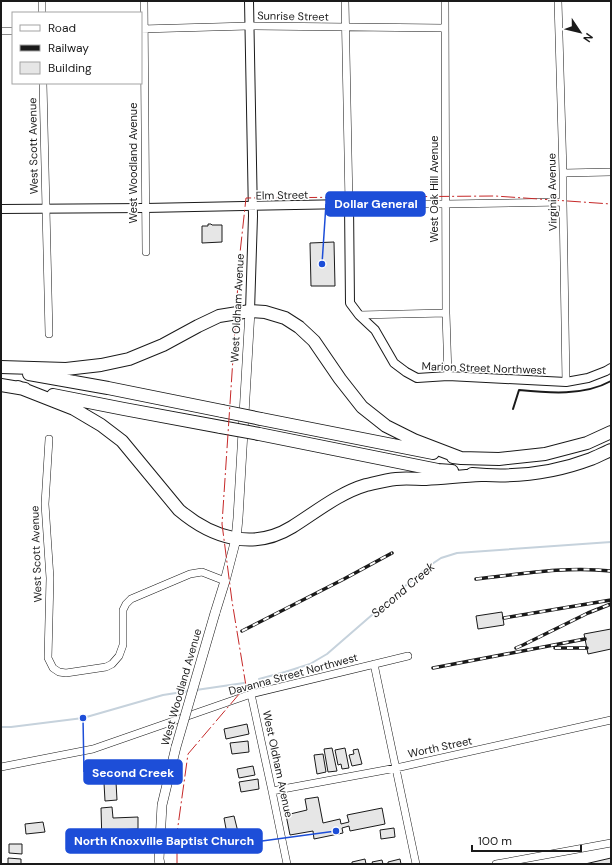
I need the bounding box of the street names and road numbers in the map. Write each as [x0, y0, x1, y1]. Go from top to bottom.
street label: Sunrise Street [257, 8, 329, 24]
street label: West Scott Avenue [25, 98, 41, 194]
street label: West Woodland Avenue [126, 103, 140, 223]
street label: West Oak Hill Avenue [427, 135, 441, 243]
street label: Virginia Avenue [544, 153, 560, 231]
street label: Elm Street [256, 188, 308, 202]
street label: West Oldham Avenue [227, 253, 247, 363]
street label: Marion Street Northwest [421, 359, 547, 377]
street label: West Scott Avenue [27, 505, 45, 603]
street label: West Woodland Avenue [158, 627, 204, 747]
street label: Davanna Street Northwest [227, 650, 359, 698]
street label: West Oldham Avenue [260, 709, 296, 819]
street label: Worth Street [407, 733, 473, 761]

